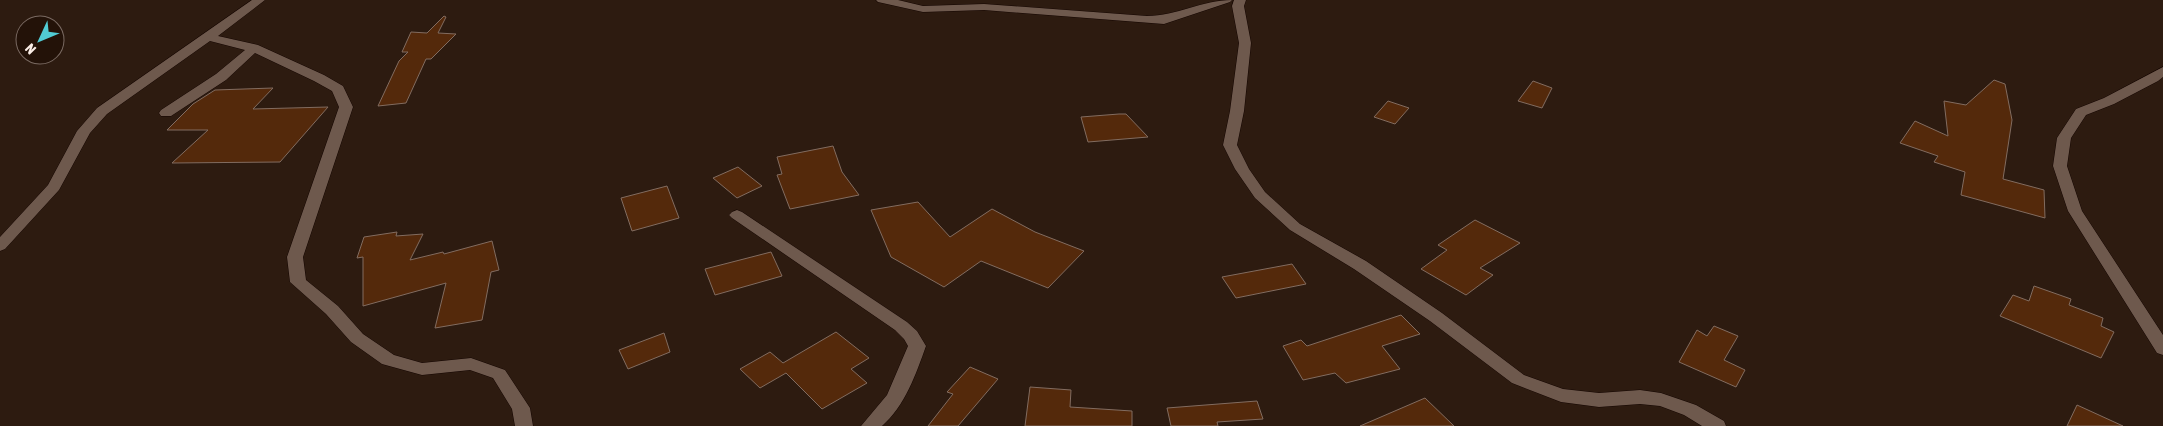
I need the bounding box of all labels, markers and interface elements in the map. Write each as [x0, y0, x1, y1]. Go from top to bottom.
north arrow [15, 15, 65, 65]
text: N [22, 41, 39, 58]

